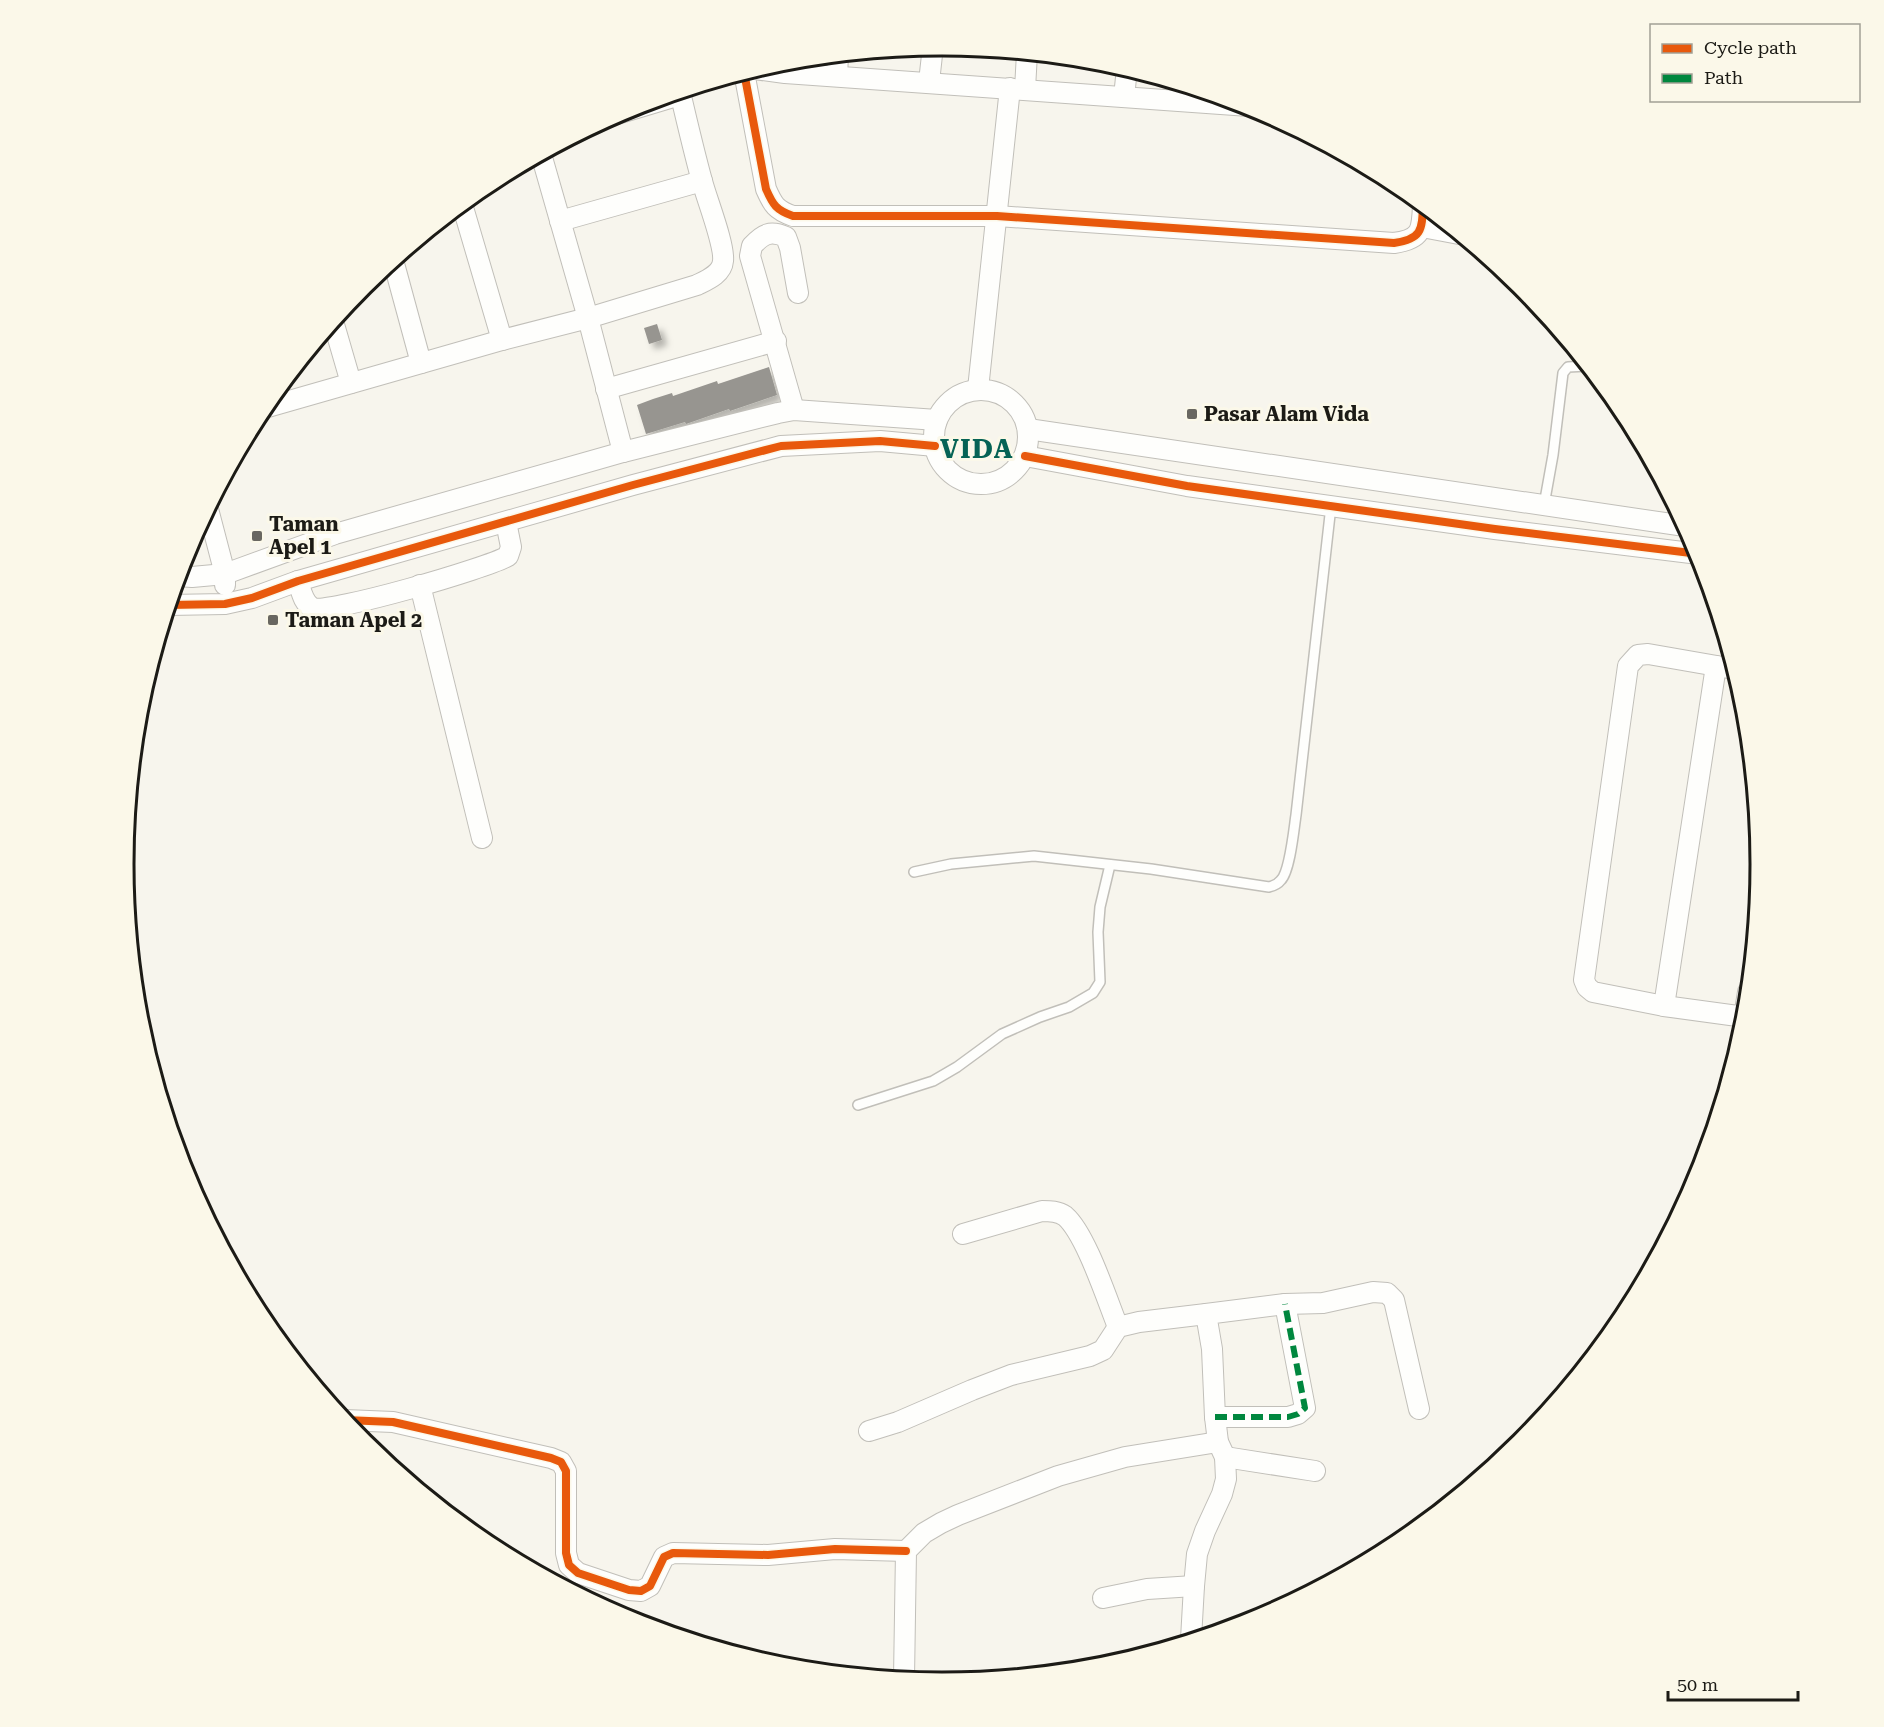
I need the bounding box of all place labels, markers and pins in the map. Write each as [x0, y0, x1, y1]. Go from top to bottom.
place label: Pasar Alam Vida [1204, 402, 1369, 426]
marker: Pasar Alam Vida [1185, 407, 1199, 421]
place label: Taman Apel 1 [269, 512, 339, 559]
marker: Taman Apel 1 [250, 529, 264, 543]
place label: Taman Apel 2 [285, 608, 422, 632]
marker: Taman Apel 2 [266, 613, 280, 627]

